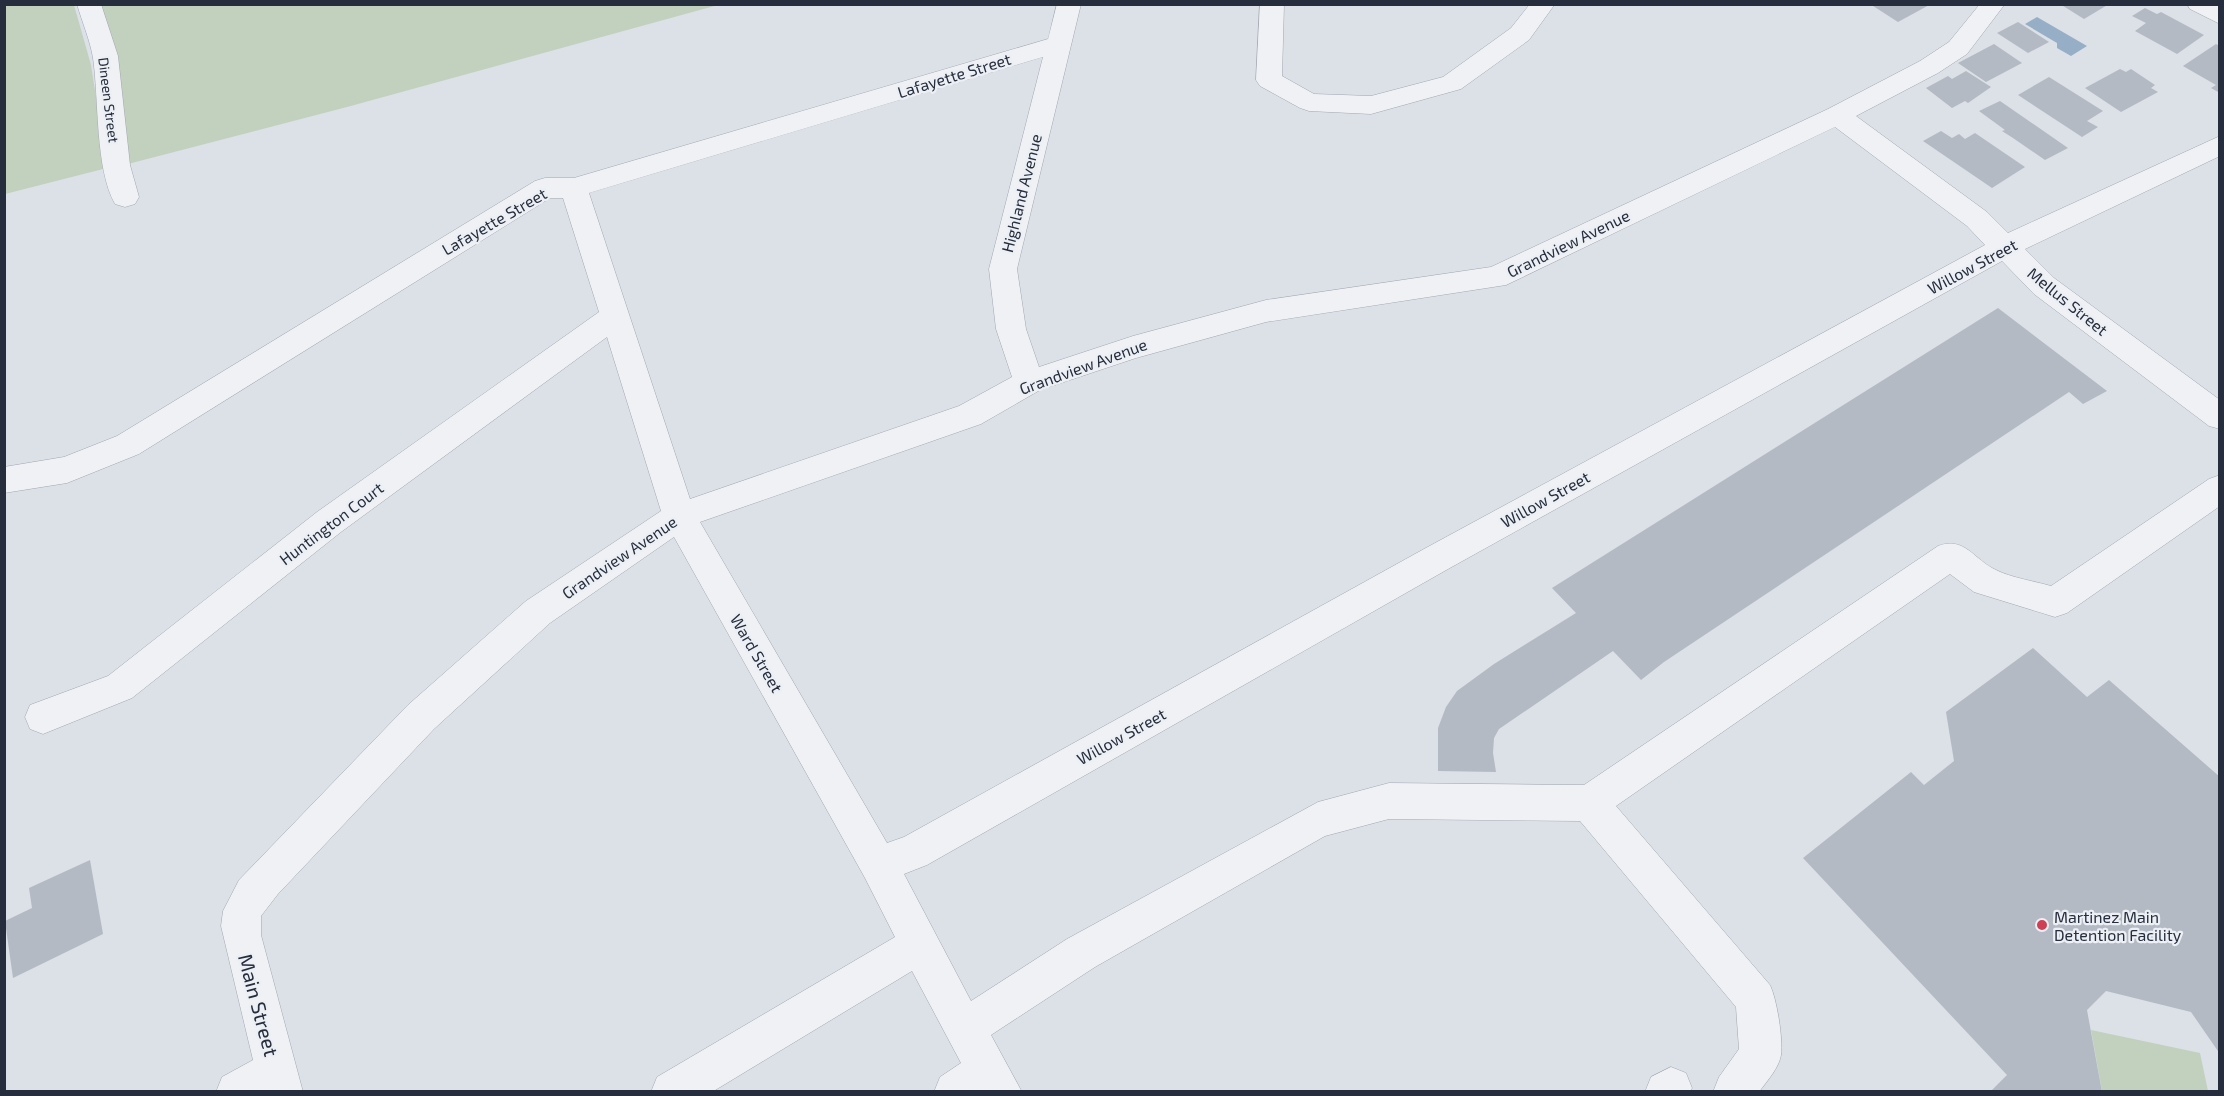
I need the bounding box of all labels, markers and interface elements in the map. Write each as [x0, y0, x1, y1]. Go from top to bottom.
street label: Lafayette Street [895, 49, 1013, 101]
street label: Dineen Street [95, 56, 123, 144]
street label: Highland Avenue [997, 132, 1045, 254]
street label: Lafayette Street [438, 183, 550, 259]
street label: Grandview Avenue [1503, 205, 1633, 281]
street label: Willow Street [1924, 234, 2020, 298]
street label: Mellus Street [2024, 263, 2112, 339]
street label: Grandview Avenue [1017, 334, 1149, 398]
street label: Willow Street [1497, 467, 1593, 531]
street label: Huntington Court [275, 478, 387, 568]
street label: Grandview Avenue [558, 512, 680, 602]
street label: Ward Street [727, 610, 787, 696]
street label: Willow Street [1073, 704, 1169, 768]
place label: Martinez Main Detention Facility [2054, 907, 2182, 944]
marker: Martinez Main Detention Facility [2035, 918, 2049, 932]
street label: Main Street [234, 951, 284, 1059]

